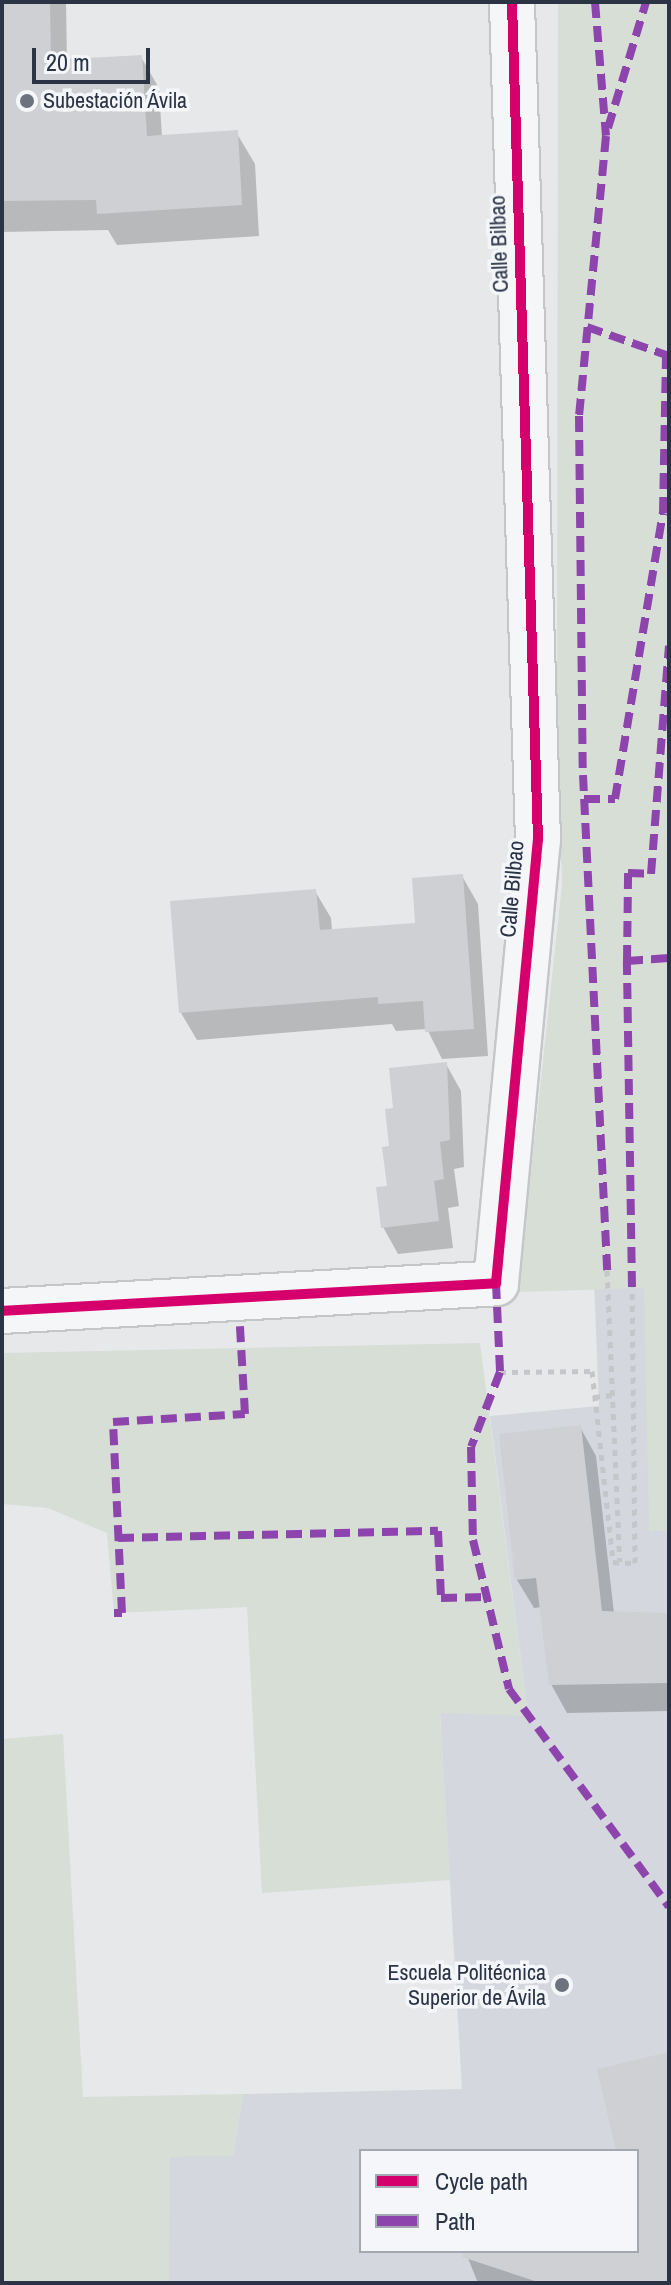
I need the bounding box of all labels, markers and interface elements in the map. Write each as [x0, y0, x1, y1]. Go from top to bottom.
scale bar [36, 32, 154, 82]
text: 20 m [46, 46, 90, 78]
place label: Subestación Ávila [43, 88, 188, 114]
marker: Subestación Ávila [18, 92, 36, 110]
street label: Calle Bilbao [484, 195, 514, 293]
street label: Calle Bilbao [495, 839, 529, 939]
place label: Escuela Politécnica Superior de Ávila [388, 1959, 546, 2010]
marker: Escuela Politécnica Superior de Ávila [553, 1976, 571, 1994]
legend [359, 2149, 639, 2253]
text: Cycle path [435, 2165, 528, 2197]
text: Path [435, 2205, 476, 2237]

